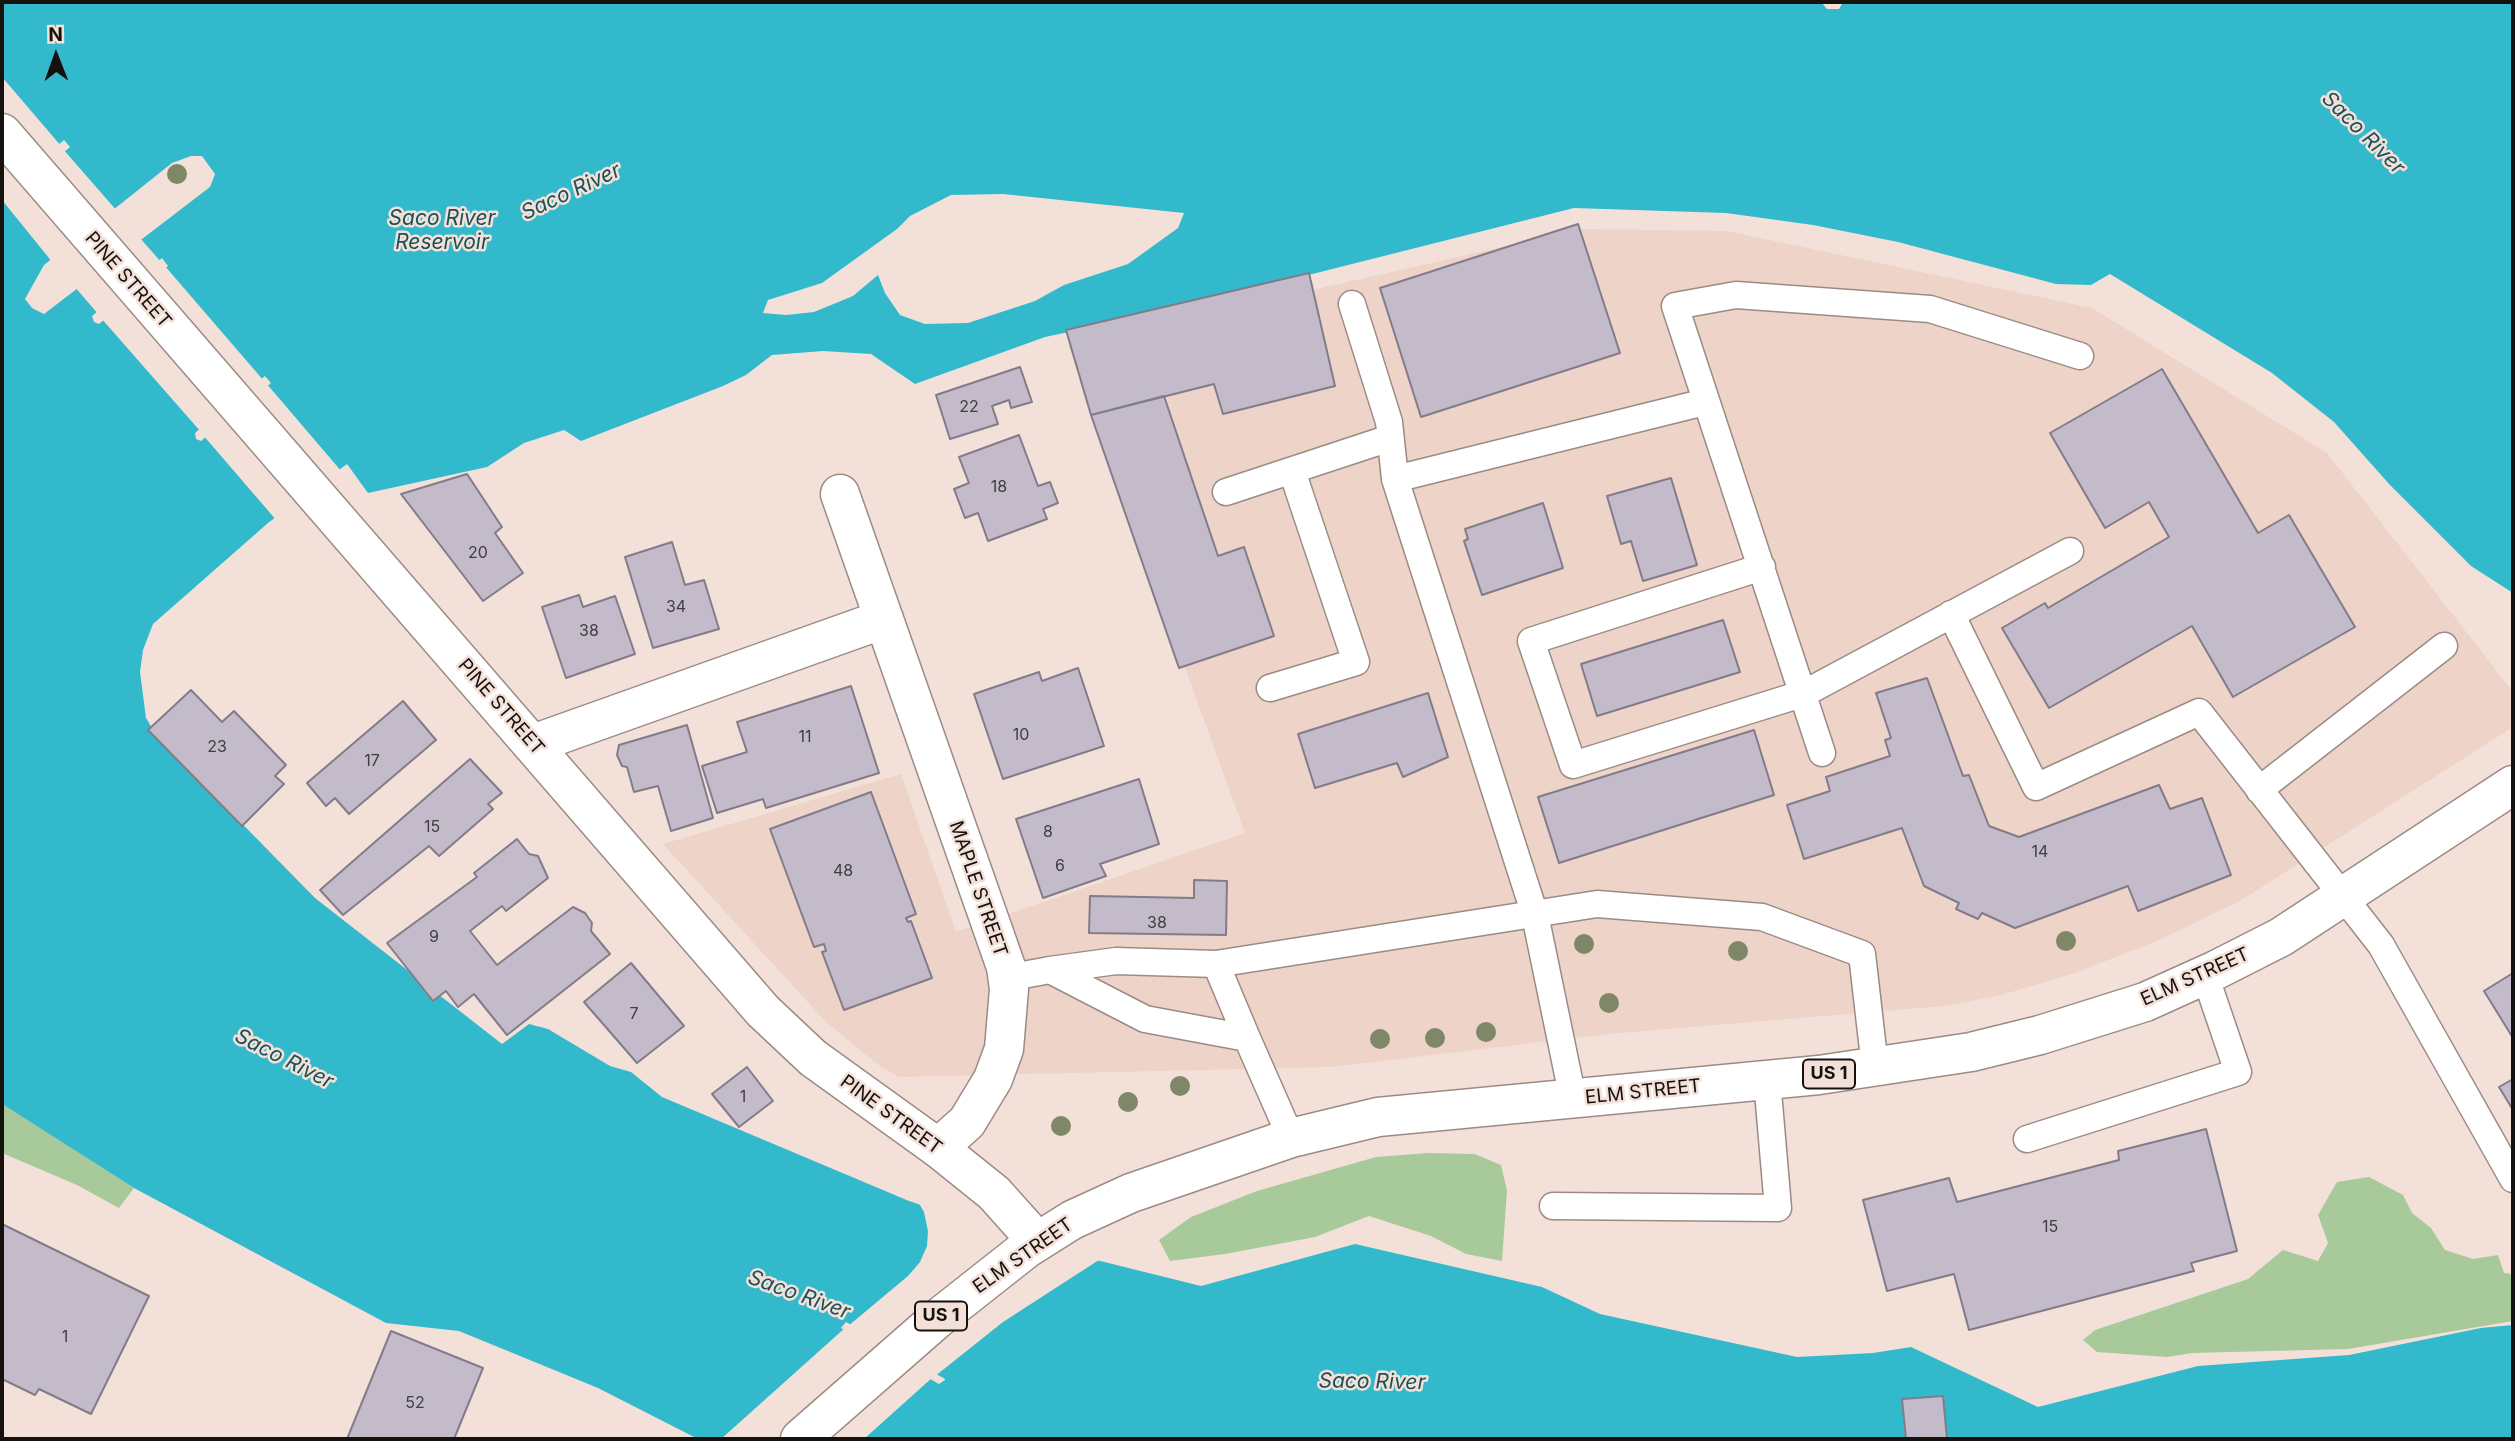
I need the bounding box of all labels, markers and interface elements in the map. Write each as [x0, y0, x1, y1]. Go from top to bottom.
north arrow [21, 21, 91, 91]
text: N [48, 23, 63, 46]
water label: Saco River [2316, 86, 2410, 180]
water label: Saco River [517, 158, 625, 226]
water label: Saco River Reservoir [389, 206, 495, 256]
street label: PINE STREET [80, 227, 176, 333]
house number: 22 [959, 397, 979, 417]
house number: 18 [991, 477, 1007, 497]
house number: 20 [468, 543, 488, 563]
house number: 34 [666, 597, 686, 617]
house number: 38 [579, 621, 599, 641]
street label: PINE STREET [453, 654, 549, 760]
house number: 10 [1013, 725, 1029, 745]
house number: 11 [798, 727, 812, 747]
house number: 23 [207, 737, 227, 757]
house number: 17 [364, 751, 380, 771]
house number: 15 [424, 817, 440, 837]
street label: MAPLE STREET [944, 818, 1012, 960]
house number: 8 [1043, 822, 1053, 842]
house number: 14 [2032, 842, 2048, 862]
house number: 6 [1055, 856, 1065, 876]
house number: 48 [833, 861, 853, 881]
house number: 38 [1147, 913, 1167, 933]
house number: 9 [429, 927, 439, 947]
street label: ELM STREET [2137, 943, 2253, 1011]
house number: 7 [629, 1004, 639, 1024]
water label: Saco River [231, 1024, 337, 1094]
road number: US 1 [1803, 1059, 1855, 1088]
street label: PINE STREET [836, 1070, 946, 1160]
street label: ELM STREET [1584, 1075, 1702, 1109]
house number: 1 [740, 1087, 746, 1107]
street label: ELM STREET [969, 1213, 1077, 1299]
house number: 15 [2042, 1217, 2058, 1237]
water label: Saco River [744, 1265, 854, 1325]
road number: US 1 [915, 1302, 967, 1330]
house number: 1 [62, 1327, 68, 1347]
water label: Saco River [1318, 1368, 1426, 1396]
house number: 52 [405, 1393, 425, 1413]

